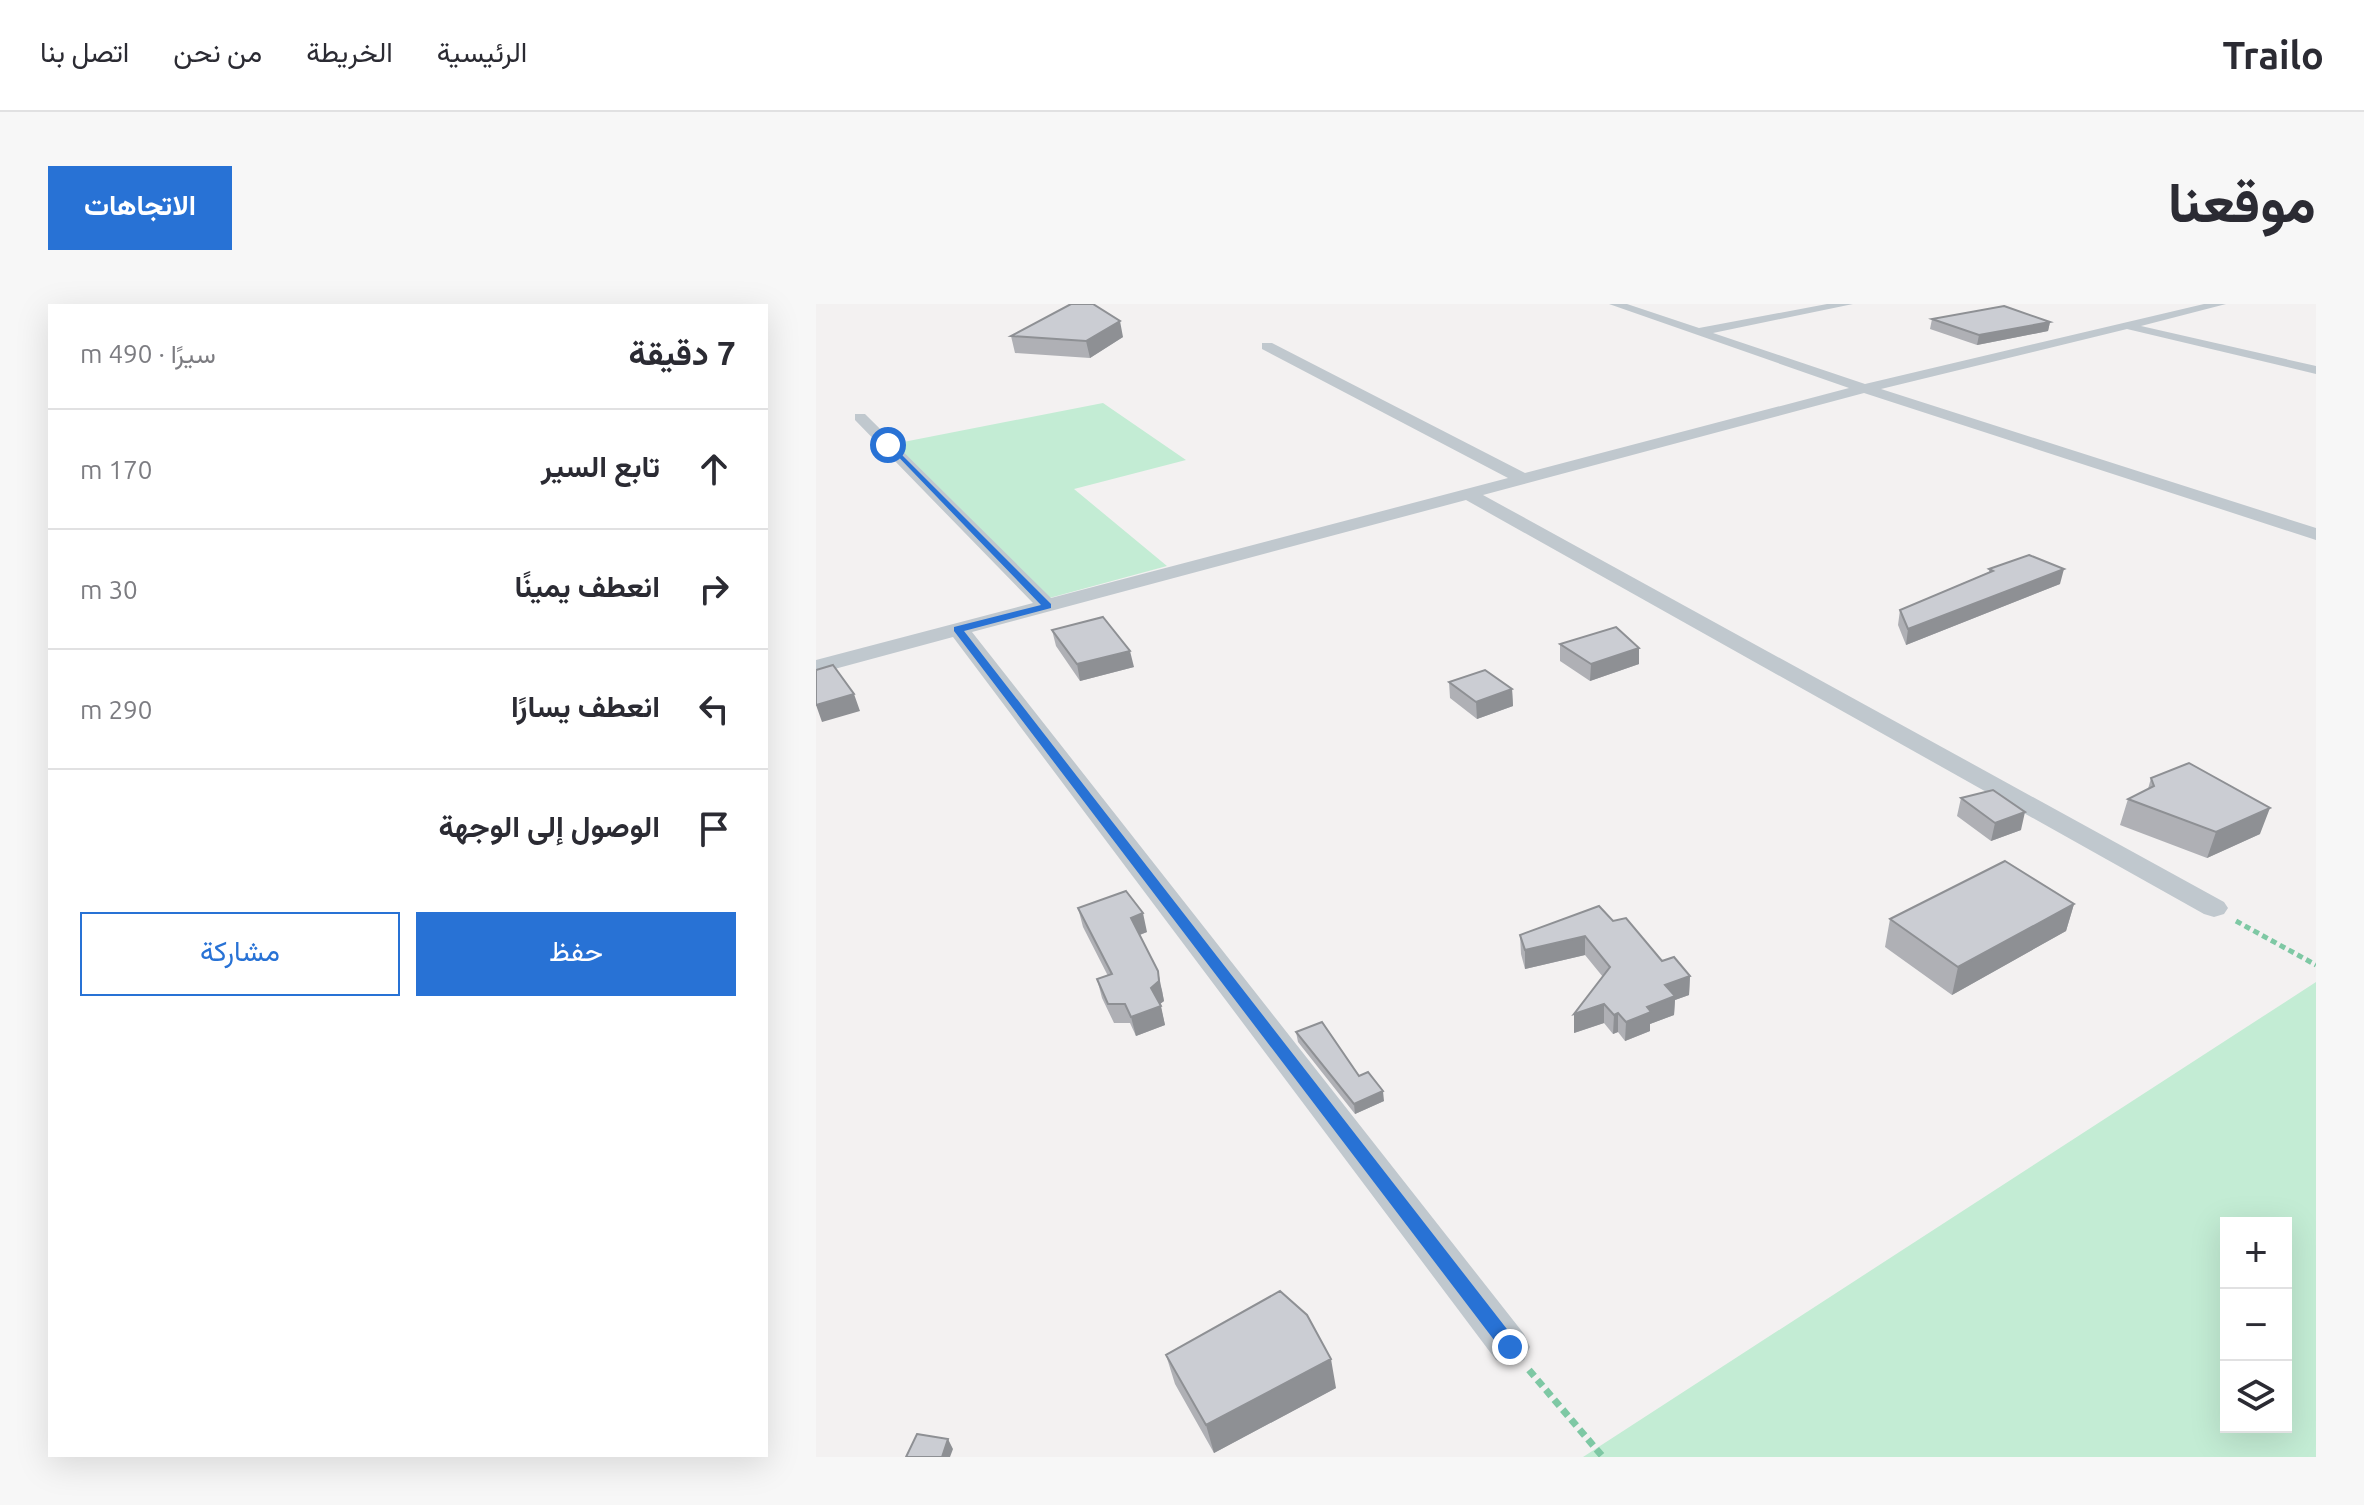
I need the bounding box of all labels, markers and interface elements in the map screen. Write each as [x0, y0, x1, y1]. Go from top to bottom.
text: Trailo [2223, 34, 2324, 76]
text: اتصل بنا [40, 36, 129, 67]
text: من نحن [173, 36, 262, 67]
text: الخريطة [306, 36, 393, 67]
text: الرئيسية [437, 36, 527, 67]
button: الاتجاهات [48, 166, 232, 250]
text: موقعنا [2168, 170, 2316, 233]
text: 7 دقيقة [629, 333, 736, 371]
text: سيرًا · 490 m [80, 339, 216, 368]
route start [870, 427, 906, 463]
icon: ahead [692, 447, 736, 491]
text: تابع السير [541, 449, 660, 483]
text: 170 m [80, 455, 152, 484]
icon: right [692, 567, 736, 611]
text: انعطف يمينًا [515, 569, 660, 603]
text: 30 m [80, 575, 138, 604]
icon: left [692, 687, 736, 731]
text: انعطف يسارًا [511, 689, 660, 723]
text: 290 m [80, 695, 152, 724]
icon: arrive [692, 807, 736, 851]
text: الوصول إلى الوجهة [438, 809, 660, 843]
button: مشاركة [80, 912, 400, 996]
button: حفظ [416, 912, 736, 996]
map controls [2220, 1217, 2292, 1433]
button: + [2220, 1217, 2292, 1289]
button: − [2220, 1289, 2292, 1361]
route end [1492, 1329, 1528, 1365]
button: layers [2220, 1361, 2292, 1433]

